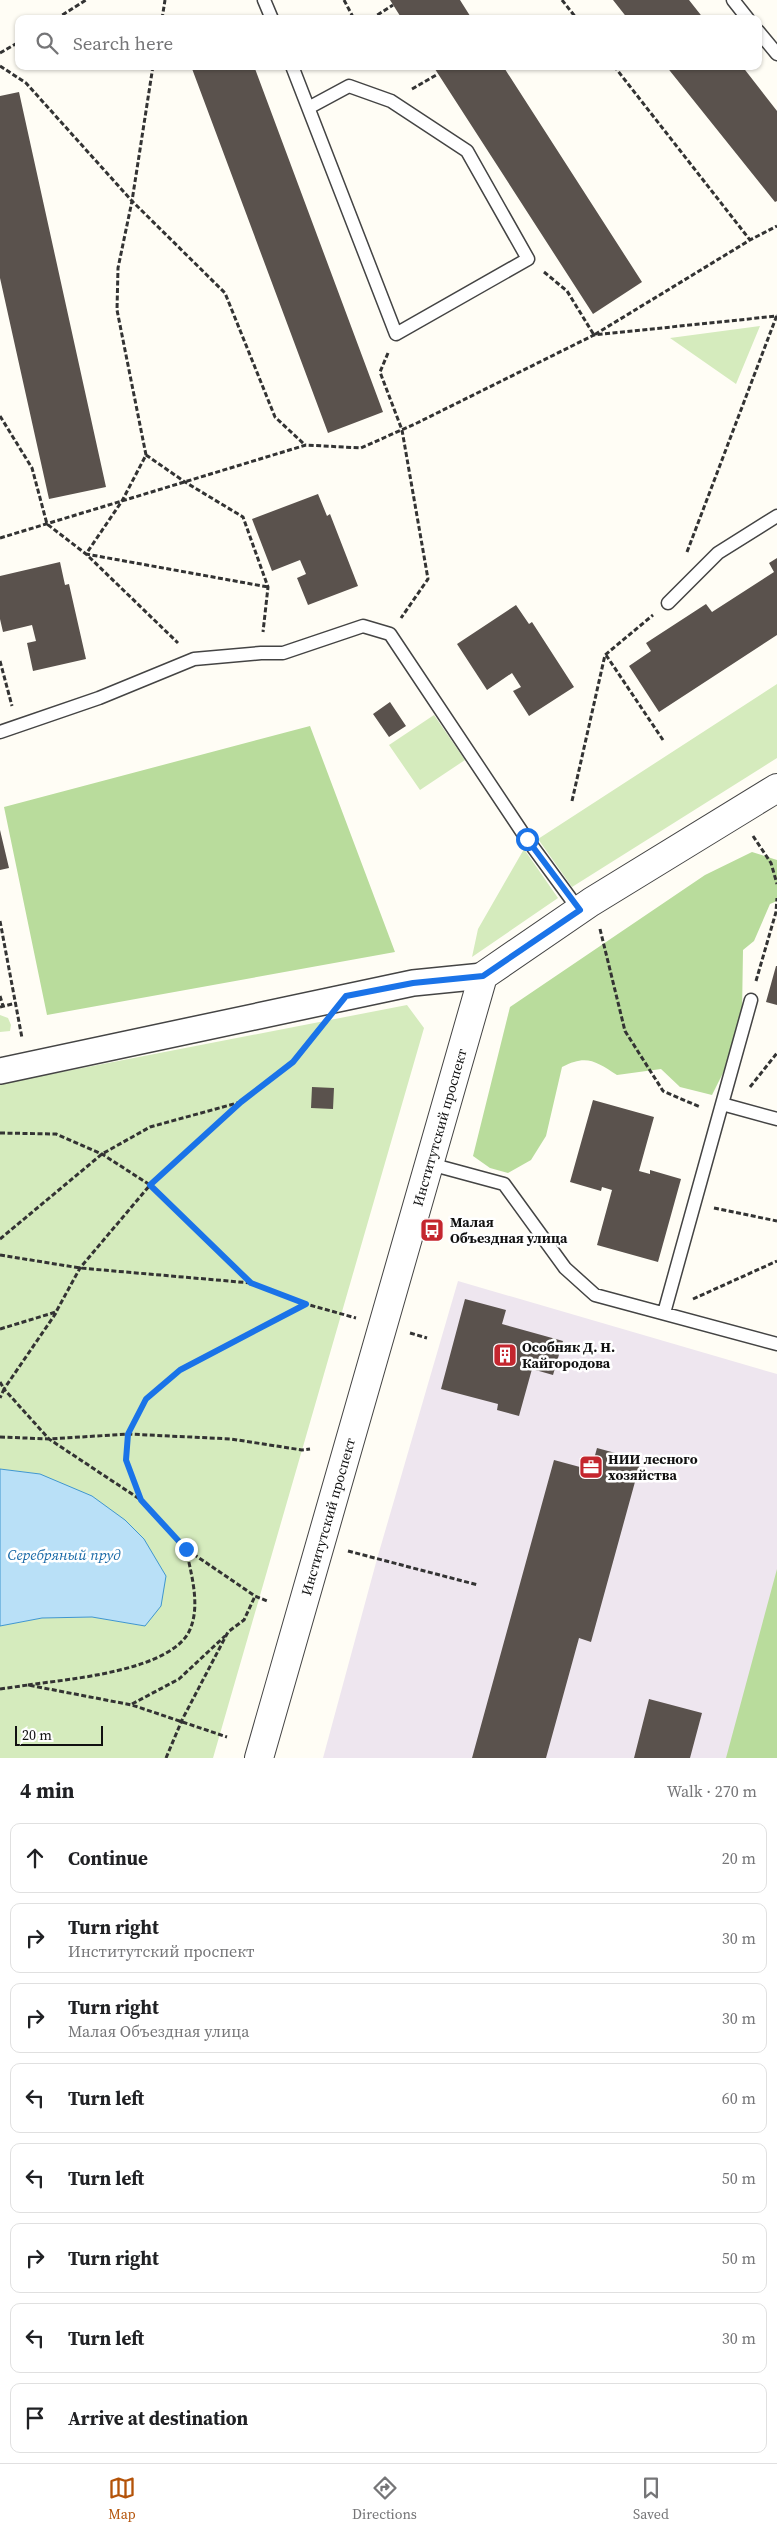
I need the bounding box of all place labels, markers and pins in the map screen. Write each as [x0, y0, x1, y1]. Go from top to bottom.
place label: Малая Объездная улица [450, 1212, 568, 1248]
bus stop icon: Малая Объездная улица [419, 1217, 445, 1243]
place label: Особняк Д. Н. Кайгородова [522, 1337, 615, 1373]
building icon: Особняк Д. Н. Кайгородова [492, 1342, 518, 1368]
place label: НИИ лесного хозяйства [608, 1449, 698, 1485]
office icon: НИИ лесного хозяйства [578, 1454, 604, 1480]

